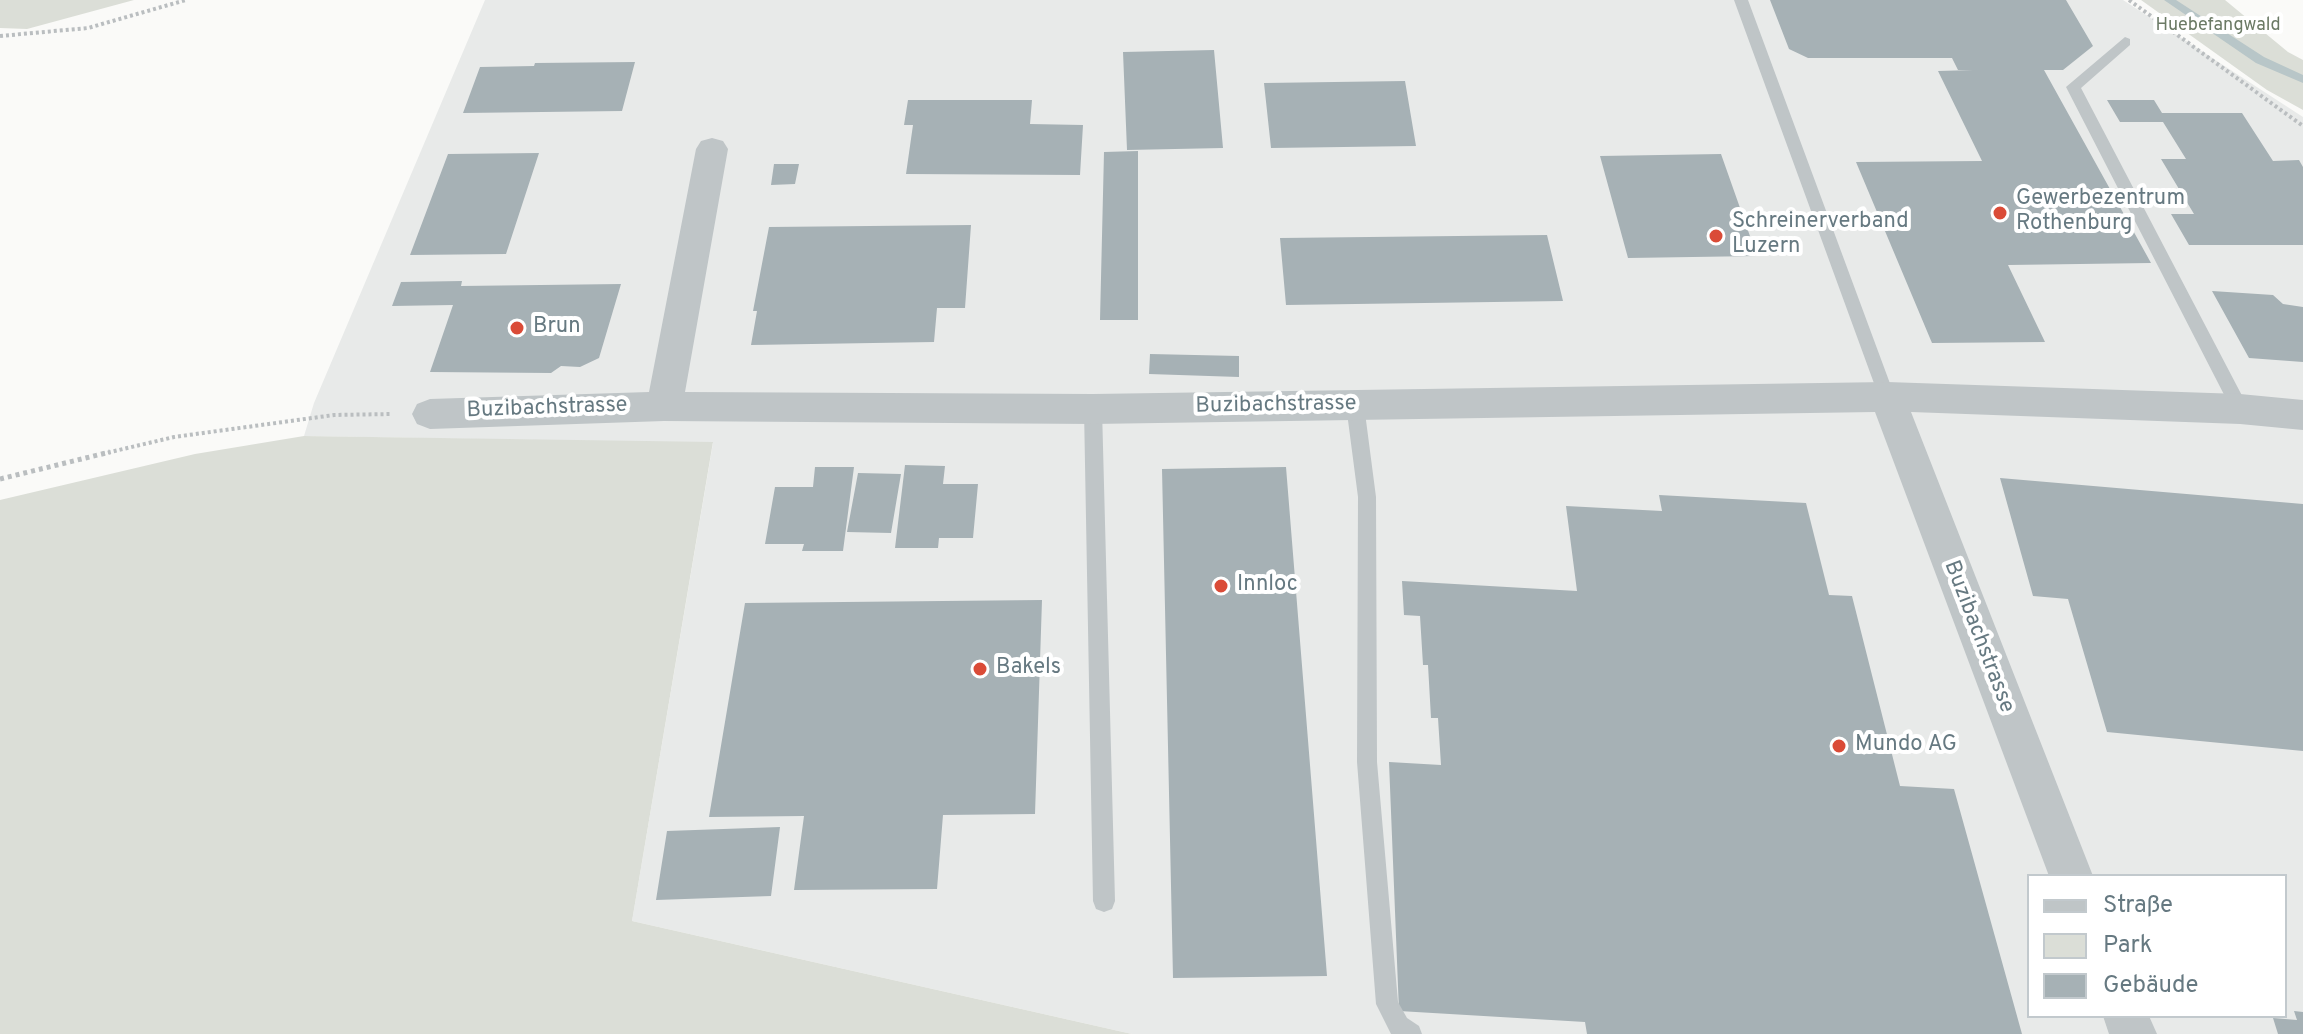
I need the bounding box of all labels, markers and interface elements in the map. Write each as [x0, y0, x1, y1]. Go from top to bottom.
park label: Huebefangwald [2155, 15, 2281, 37]
place label: Gewerbezentrum Rothenburg [2016, 187, 2185, 238]
marker: Gewerbezentrum Rothenburg [1991, 204, 2009, 222]
place label: Schreinerverband Luzern [1732, 210, 1909, 262]
marker: Schreinerverband Luzern [1707, 227, 1725, 245]
place label: Brun [533, 315, 581, 341]
marker: Brun [508, 319, 526, 337]
street label: Buzibachstrasse [1195, 391, 1357, 421]
street label: Buzibachstrasse [466, 393, 628, 425]
street label: Buzibachstrasse [1937, 557, 2019, 717]
place label: Innloc [1237, 573, 1298, 599]
marker: Innloc [1212, 577, 1230, 595]
place label: Bakels [996, 656, 1061, 682]
marker: Bakels [971, 660, 989, 678]
place label: Mundo AG [1855, 733, 1957, 759]
marker: Mundo AG [1830, 737, 1848, 755]
legend [2027, 874, 2287, 1018]
text: Straße [2103, 891, 2173, 921]
text: Park [2103, 931, 2153, 961]
text: Gebäude [2103, 971, 2198, 1001]

